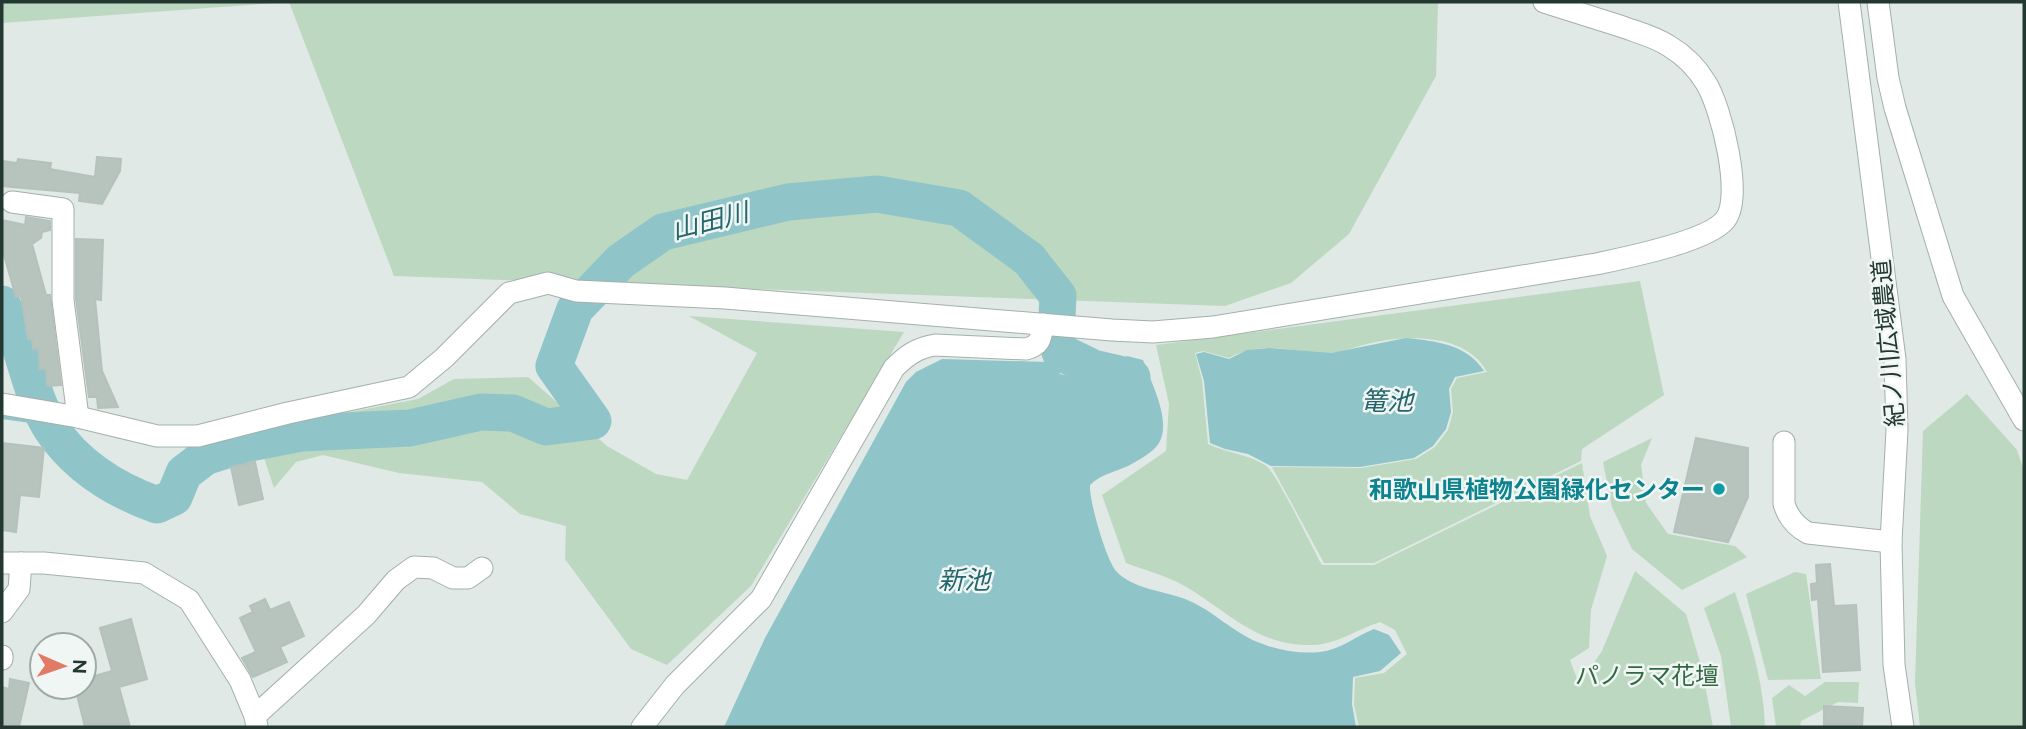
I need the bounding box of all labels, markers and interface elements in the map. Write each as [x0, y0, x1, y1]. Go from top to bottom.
water label: 山田川 [668, 195, 755, 246]
street label: 紀ノ川広域農道 [1866, 258, 1910, 428]
water label: 篭池 [1361, 385, 1416, 417]
place label: 和歌山県植物公園緑化センター [1369, 475, 1705, 504]
marker: 和歌山県植物公園緑化センター [1711, 481, 1727, 497]
water label: 新池 [938, 564, 993, 596]
north arrow [28, 631, 98, 701]
text: N [68, 659, 91, 674]
park label: パノラマ花壇 [1575, 661, 1719, 690]

